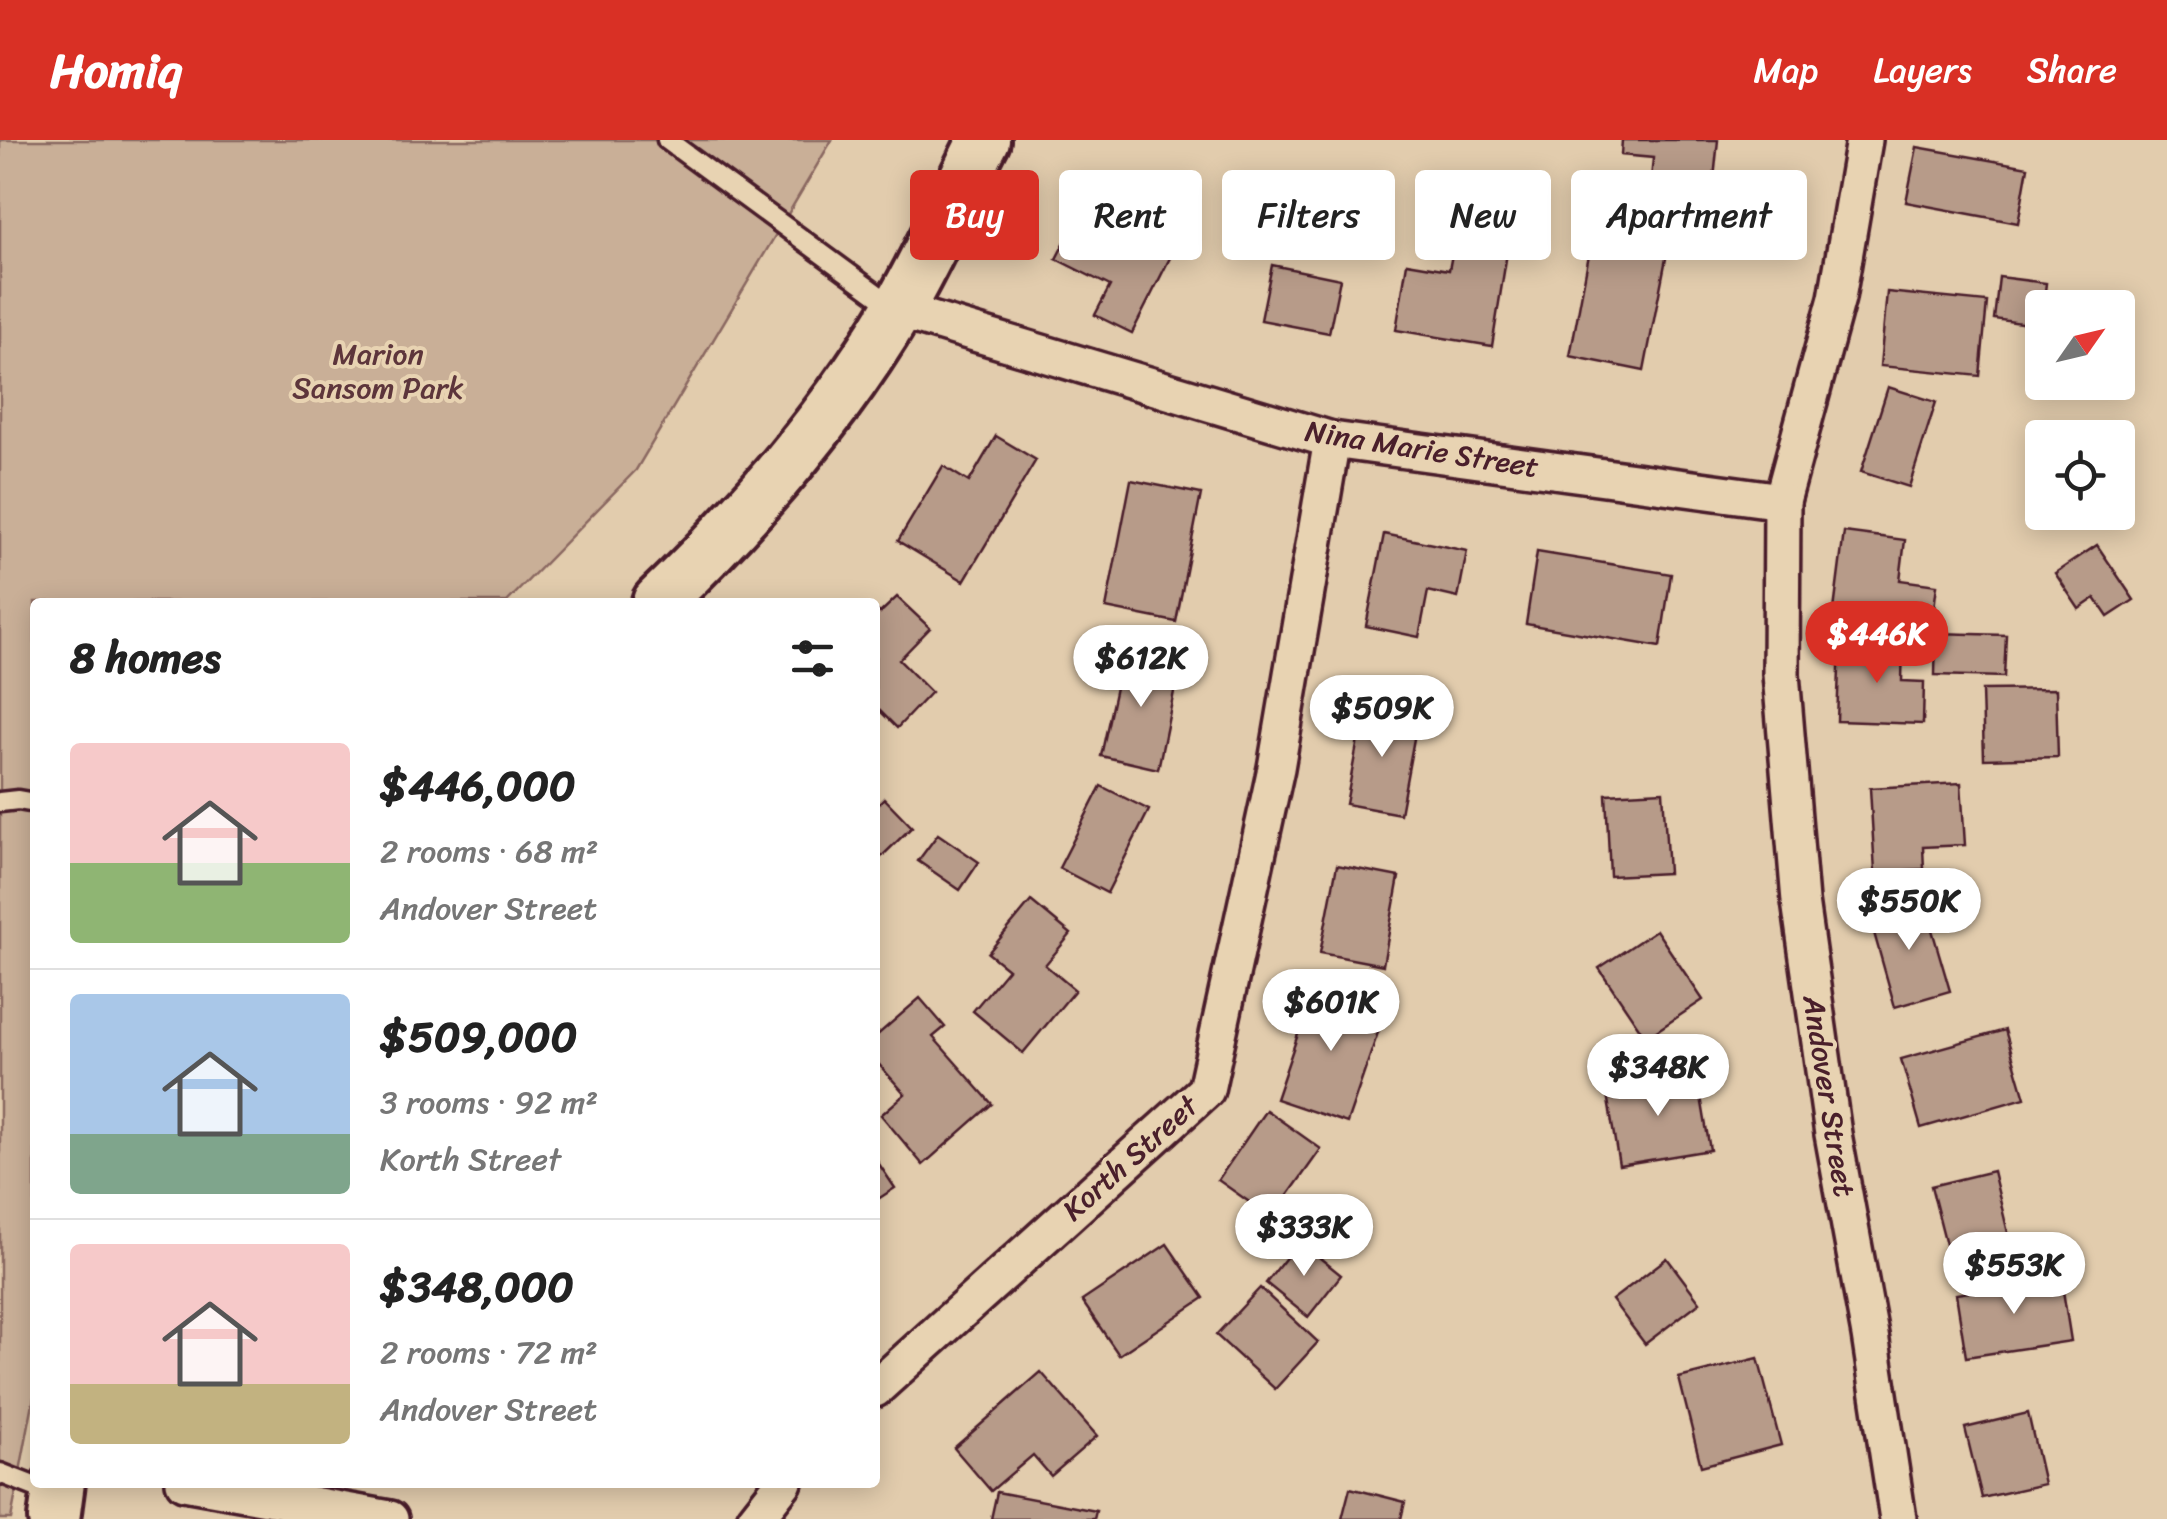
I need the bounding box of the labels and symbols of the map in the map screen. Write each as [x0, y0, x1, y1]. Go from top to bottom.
north arrow [2025, 290, 2135, 400]
park label: Marion Sansom Park [292, 327, 464, 415]
street label: Nina Marie Street [1301, 404, 1543, 494]
pin: $446K [1807, 601, 1947, 686]
pin: $612K [1071, 625, 1211, 710]
pin: $509K [1312, 675, 1452, 760]
pin: $550K [1839, 868, 1979, 953]
pin: $601K [1261, 969, 1401, 1054]
street label: Andover Street [1786, 990, 1872, 1201]
pin: $348K [1588, 1034, 1728, 1119]
street label: Korth Street [1049, 1080, 1212, 1235]
pin: $333K [1234, 1194, 1374, 1279]
pin: $553K [1944, 1232, 2084, 1317]

